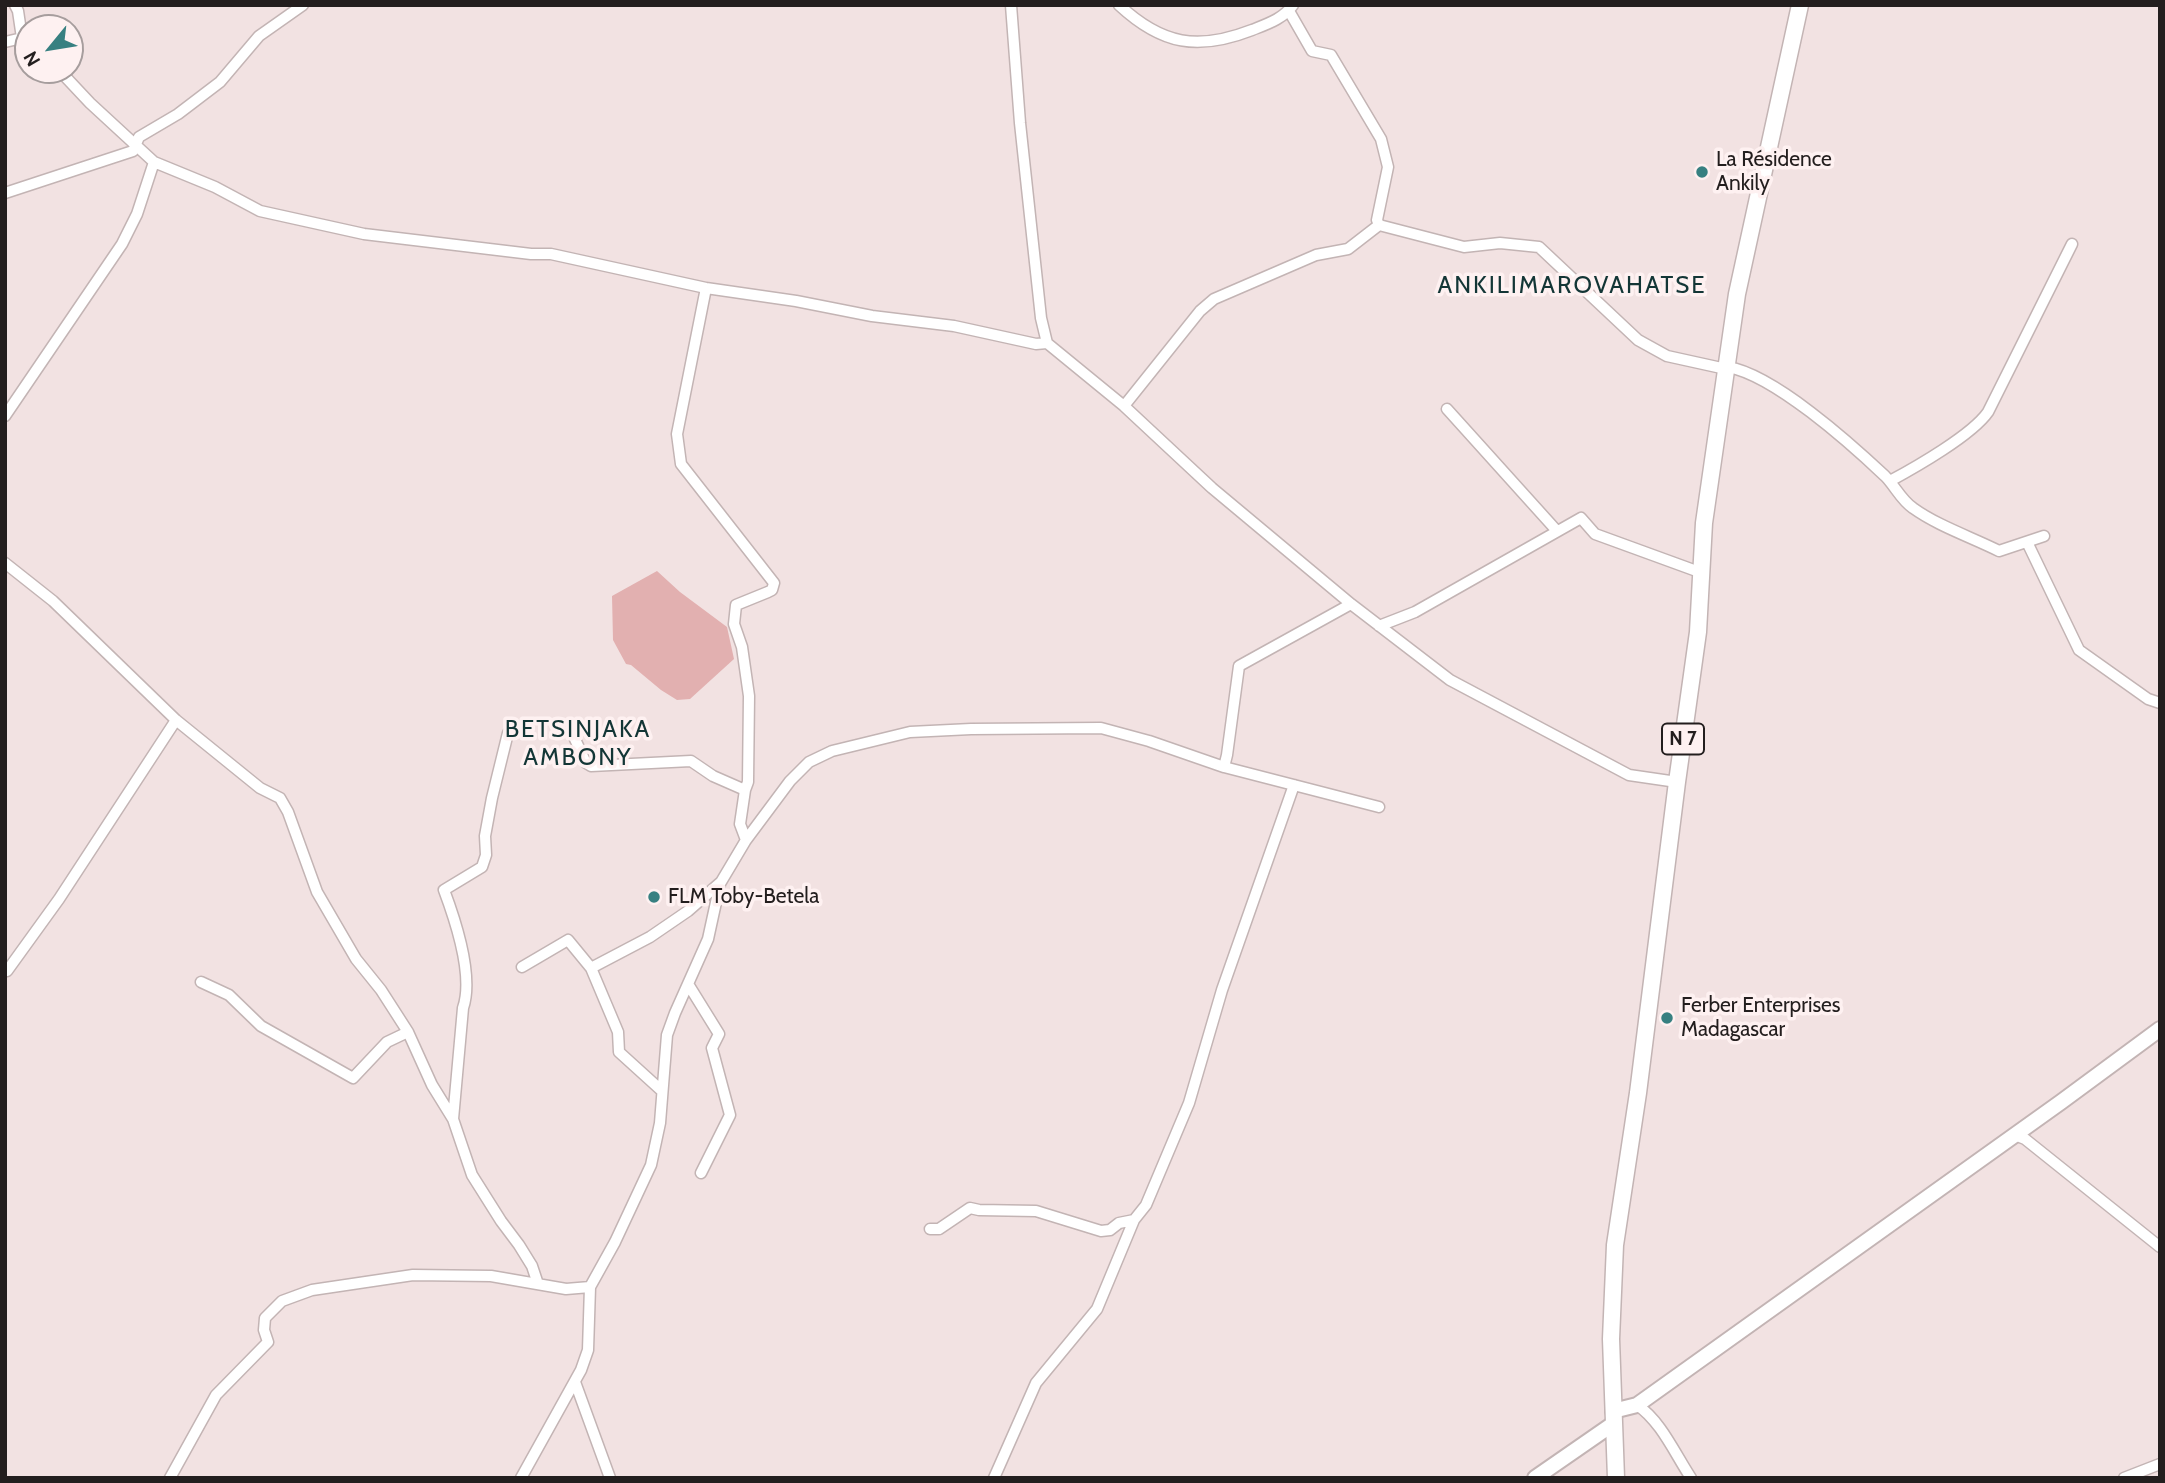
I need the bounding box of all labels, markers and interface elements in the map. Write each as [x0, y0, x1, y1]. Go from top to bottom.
north arrow [14, 14, 84, 84]
text: N [19, 47, 45, 70]
place label: La Résidence Ankily [1716, 147, 1832, 197]
marker: La Résidence Ankily [1694, 164, 1710, 180]
district label: ANKILIMAROVAHATSE [1440, 272, 1704, 300]
district label: BETSINJAKA AMBONY [506, 716, 650, 772]
road number: N 7 [1662, 724, 1704, 754]
place label: FLM Toby-Betela [668, 884, 819, 910]
marker: FLM Toby-Betela [646, 889, 662, 905]
place label: Ferber Enterprises Madagascar [1681, 993, 1841, 1043]
marker: Ferber Enterprises Madagascar [1659, 1010, 1675, 1026]

